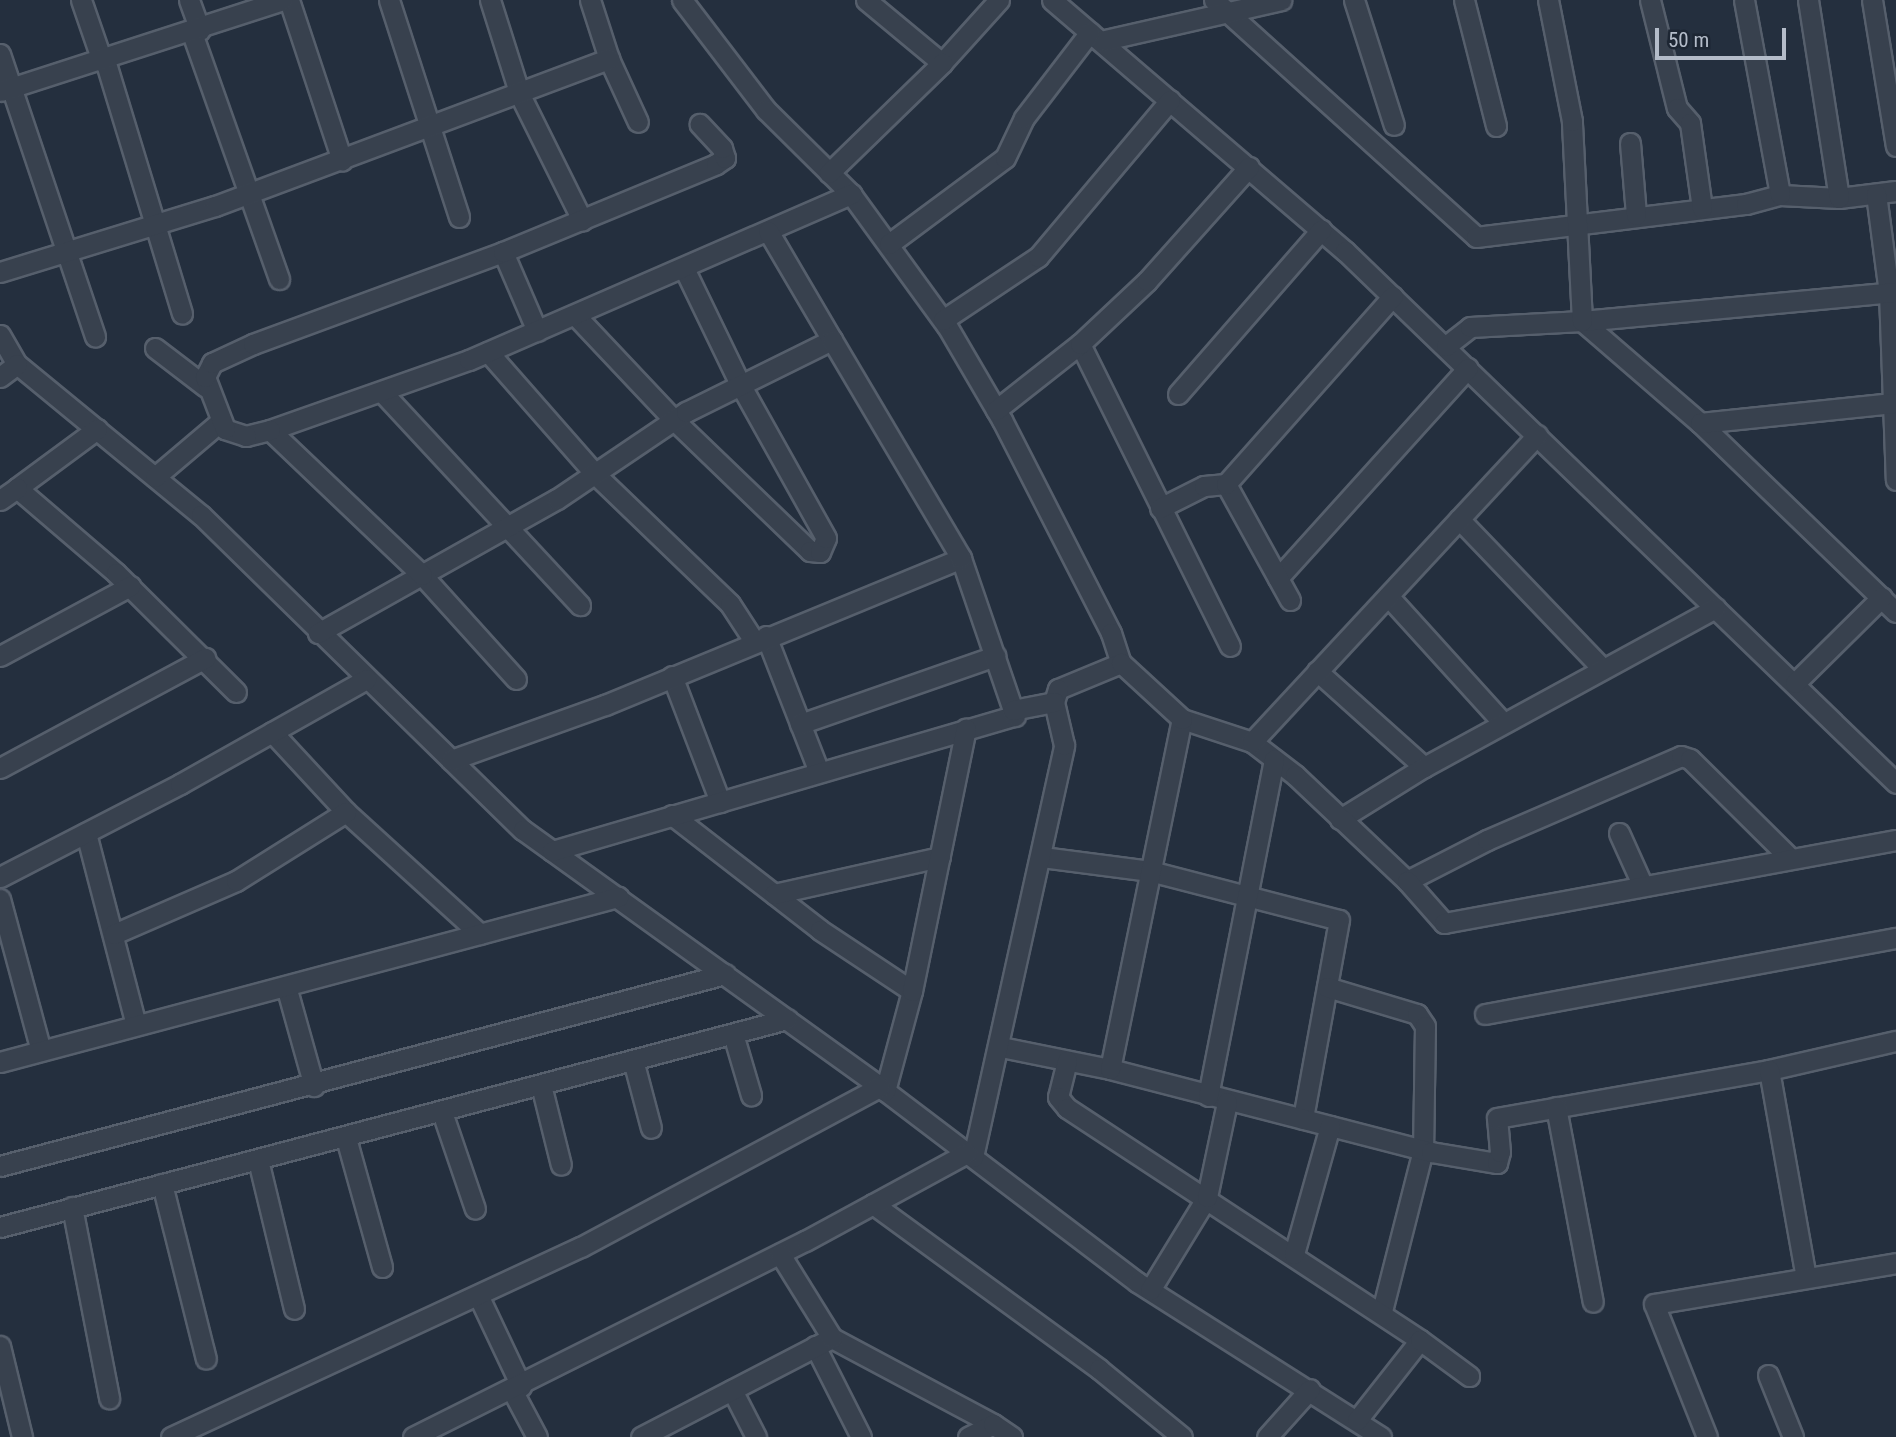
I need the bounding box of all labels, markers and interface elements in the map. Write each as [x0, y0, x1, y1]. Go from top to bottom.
scale bar [1658, 14, 1789, 58]
text: 50 m [1668, 28, 1709, 52]

